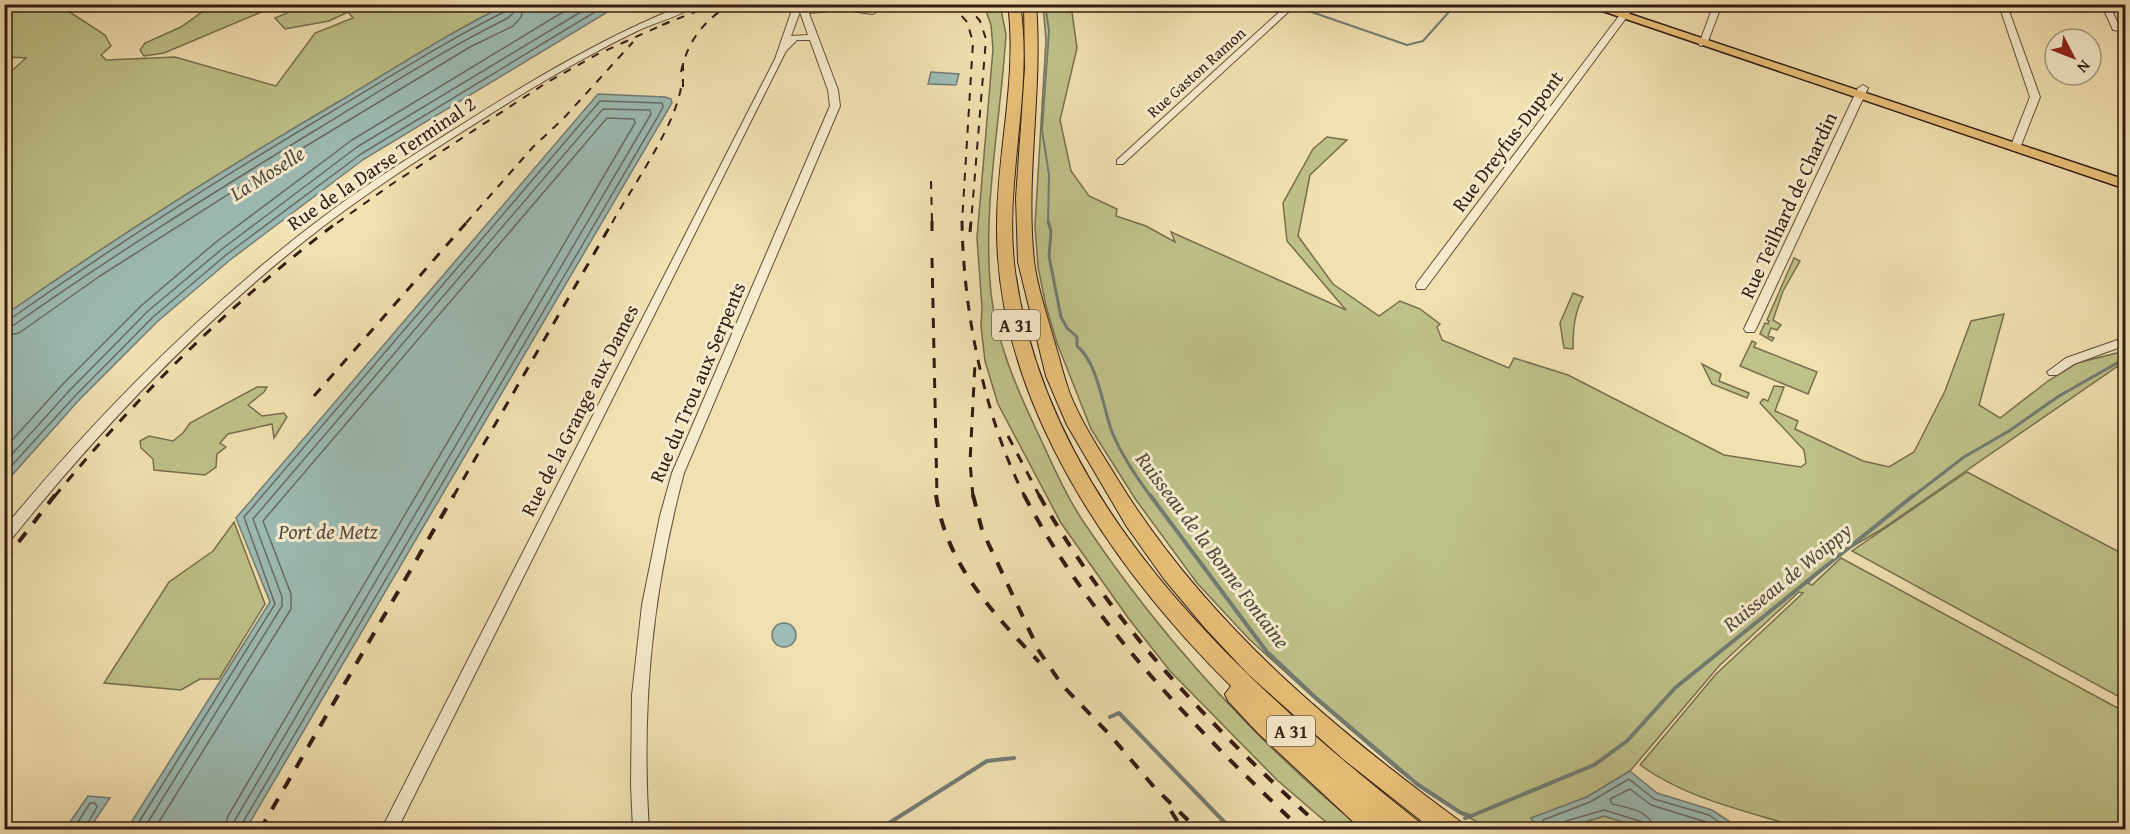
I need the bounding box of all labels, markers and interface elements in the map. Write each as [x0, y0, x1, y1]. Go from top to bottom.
street label: Rue Gaston Ramon [1141, 21, 1251, 123]
north arrow [2043, 27, 2103, 87]
text: N [2071, 55, 2097, 79]
street label: Rue Dreyfus-Dupont [1444, 64, 1570, 218]
street label: Rue de la Darse Terminal 2 [281, 89, 481, 237]
street label: Rue Teilhard de Chardin [1732, 107, 1844, 303]
water label: La Moselle [223, 138, 310, 209]
street label: Rue du Trou aux Serpents [642, 277, 752, 487]
street label: Rue de la Grange aux Dames [513, 299, 645, 521]
road number: A 31 [992, 310, 1040, 340]
water label: Ruisseau de la Bonne Fontaine [1128, 444, 1298, 655]
water label: Ruisseau de Woippy [1715, 515, 1859, 639]
water label: Port de Metz [277, 516, 378, 547]
road number: A 31 [1267, 716, 1315, 746]

